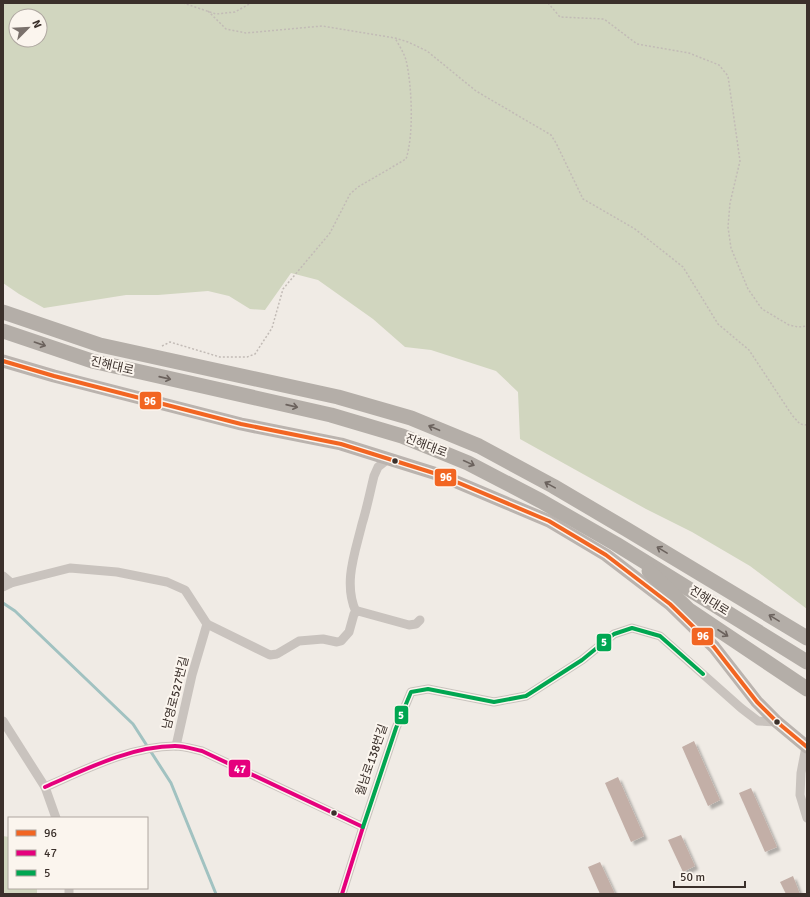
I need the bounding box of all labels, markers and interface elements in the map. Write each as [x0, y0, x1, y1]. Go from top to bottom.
north arrow [8, 8, 48, 48]
text: N [29, 18, 44, 30]
one-way arrow [33, 341, 46, 348]
street label: 진해대로 [89, 354, 135, 378]
one-way arrow [158, 374, 171, 382]
line badge: 96 [139, 391, 162, 410]
text: 96 [144, 395, 156, 408]
one-way arrow [285, 402, 298, 410]
one-way arrow [428, 423, 440, 431]
street label: 진해대로 [403, 431, 449, 461]
unlabelled marker [390, 456, 400, 466]
one-way arrow [462, 460, 474, 467]
line badge: 96 [434, 468, 457, 487]
text: 96 [440, 471, 452, 484]
one-way arrow [544, 480, 556, 488]
one-way arrow [656, 546, 668, 554]
street label: 진해대로 [686, 583, 732, 619]
one-way arrow [768, 613, 780, 621]
line badge: 96 [691, 627, 714, 646]
one-way arrow [717, 629, 728, 637]
text: 96 [697, 630, 709, 643]
line badge: 5 [596, 633, 612, 652]
text: 5 [601, 636, 607, 649]
street label: 남영로527번길 [160, 655, 192, 731]
line badge: 5 [394, 705, 409, 725]
text: 5 [398, 709, 404, 722]
unlabelled marker [772, 717, 782, 727]
street label: 월남로138번길 [353, 722, 391, 798]
line badge: 47 [228, 759, 251, 778]
text: 47 [234, 763, 246, 776]
unlabelled marker [329, 808, 339, 818]
legend [8, 817, 148, 889]
text: 96 [44, 826, 57, 841]
text: 47 [44, 846, 57, 861]
scale bar [674, 863, 745, 889]
text: 5 [44, 866, 50, 881]
text: 50 m [680, 870, 705, 885]

